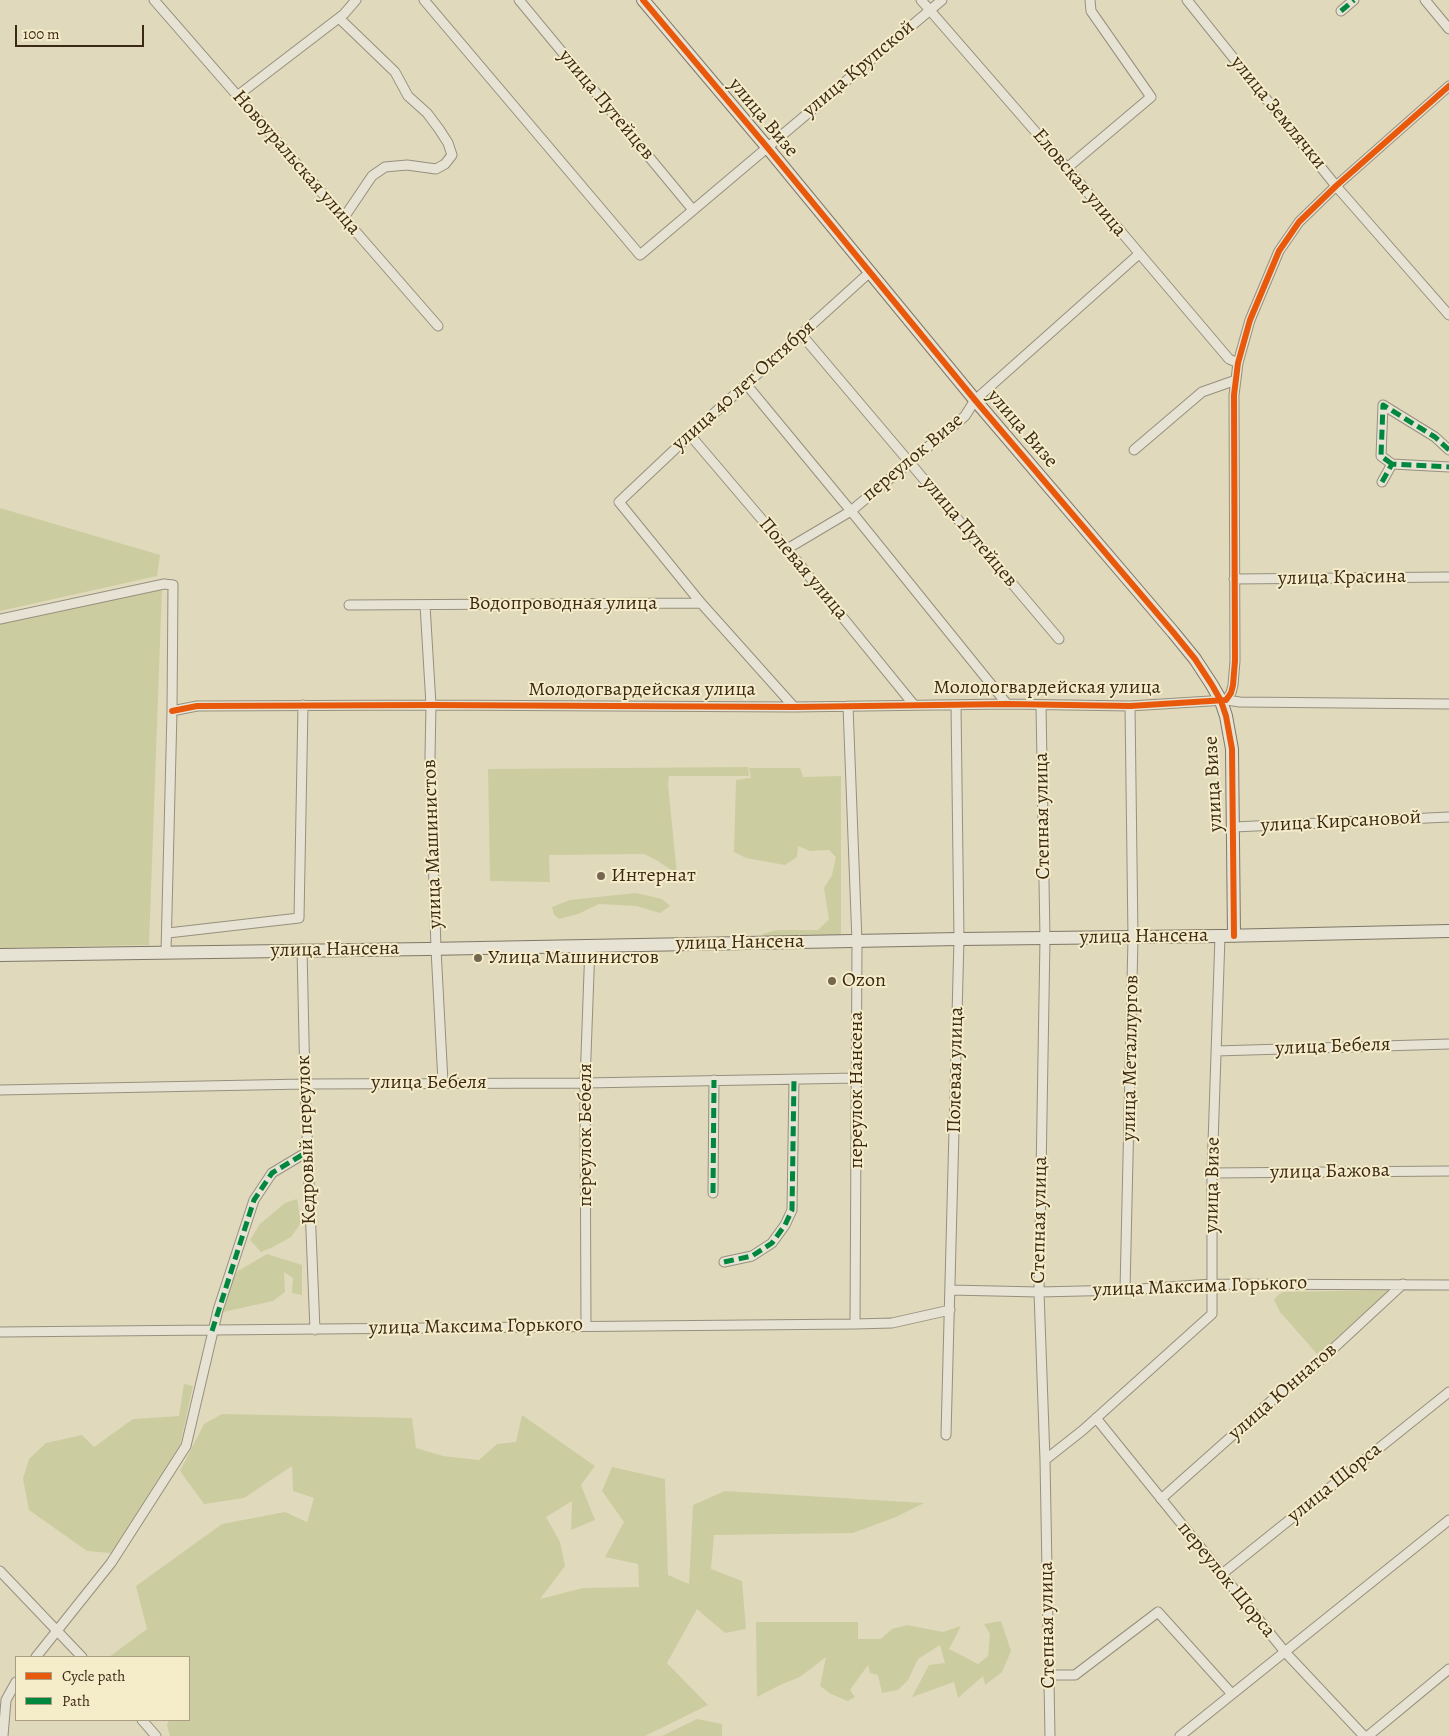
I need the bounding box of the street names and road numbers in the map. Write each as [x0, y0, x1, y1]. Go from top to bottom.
street label: улица Крупской [798, 15, 920, 123]
street label: улица Путейцев [553, 45, 659, 165]
street label: улица Землячки [1225, 51, 1331, 175]
street label: улица Визе [723, 73, 803, 163]
street label: Новоуральская улица [227, 86, 365, 240]
street label: Еловская улица [1027, 124, 1131, 242]
street label: улица 40 лет Октября [668, 316, 820, 456]
street label: улица Визе [981, 385, 1063, 473]
street label: переулок Визе [858, 409, 968, 507]
street label: улица Путейцев [916, 472, 1022, 592]
street label: Полевая улица [753, 513, 853, 625]
street label: улица Красина [1278, 565, 1406, 591]
street label: Водопроводная улица [469, 592, 657, 616]
street label: Молодогвардейская улица [933, 676, 1161, 700]
street label: Молодогвардейская улица [528, 678, 756, 702]
street label: улица Визе [1199, 735, 1229, 833]
street label: Степная улица [1030, 752, 1056, 880]
street label: улица Машинистов [418, 759, 448, 929]
street label: улица Кирсановой [1260, 806, 1422, 838]
street label: улица Нансена [1079, 924, 1209, 950]
street label: улица Нансена [675, 930, 805, 956]
street label: улица Нансена [270, 937, 400, 963]
street label: улица Металлургов [1118, 975, 1144, 1141]
street label: Полевая улица [943, 1007, 969, 1133]
street label: переулок Нансена [845, 1011, 869, 1169]
street label: улица Бебеля [1275, 1033, 1391, 1061]
street label: Кедровый переулок [292, 1055, 322, 1225]
street label: переулок Бебеля [574, 1063, 598, 1207]
street label: улица Бебеля [371, 1071, 487, 1095]
street label: улица Визе [1200, 1137, 1226, 1233]
street label: Степная улица [1027, 1156, 1053, 1284]
street label: улица Бажова [1270, 1159, 1390, 1185]
street label: улица Максима Горького [1092, 1271, 1308, 1303]
street label: улица Максима Горького [369, 1313, 583, 1341]
street label: улица Юннатов [1224, 1338, 1342, 1446]
street label: улица Щорса [1283, 1438, 1387, 1528]
street label: переулок Щорса [1172, 1517, 1280, 1643]
street label: Степная улица [1035, 1561, 1061, 1689]

